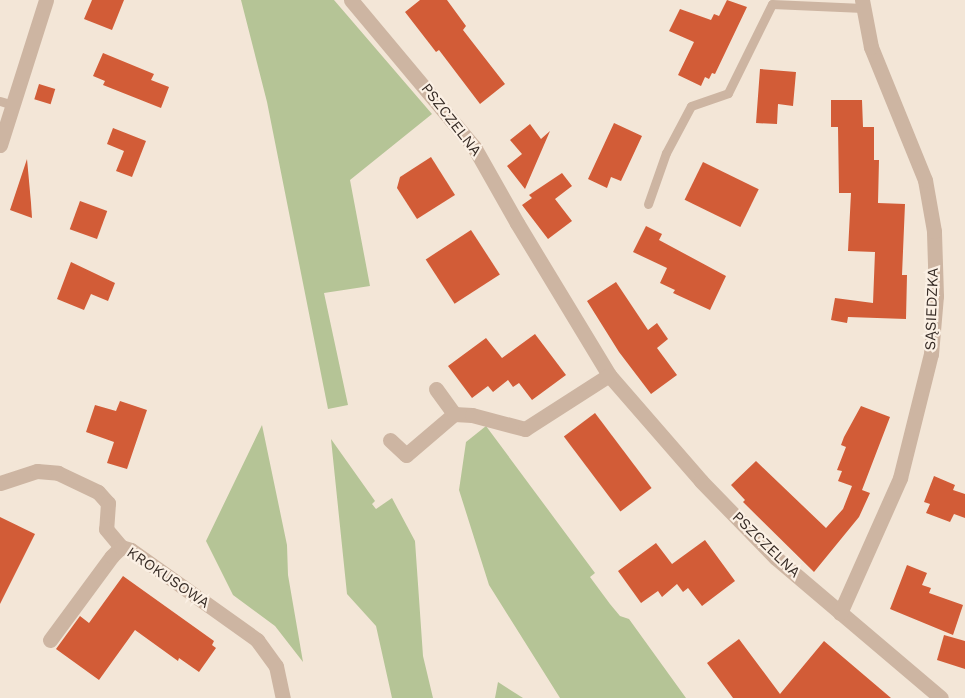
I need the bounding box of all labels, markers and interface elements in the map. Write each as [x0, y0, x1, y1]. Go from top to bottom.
street label: PSZCZELNA [417, 80, 485, 160]
street label: SĄSIEDZKA [922, 267, 942, 351]
street label: PSZCZELNA [728, 508, 804, 582]
street label: KROKUSOWA [123, 544, 213, 612]

